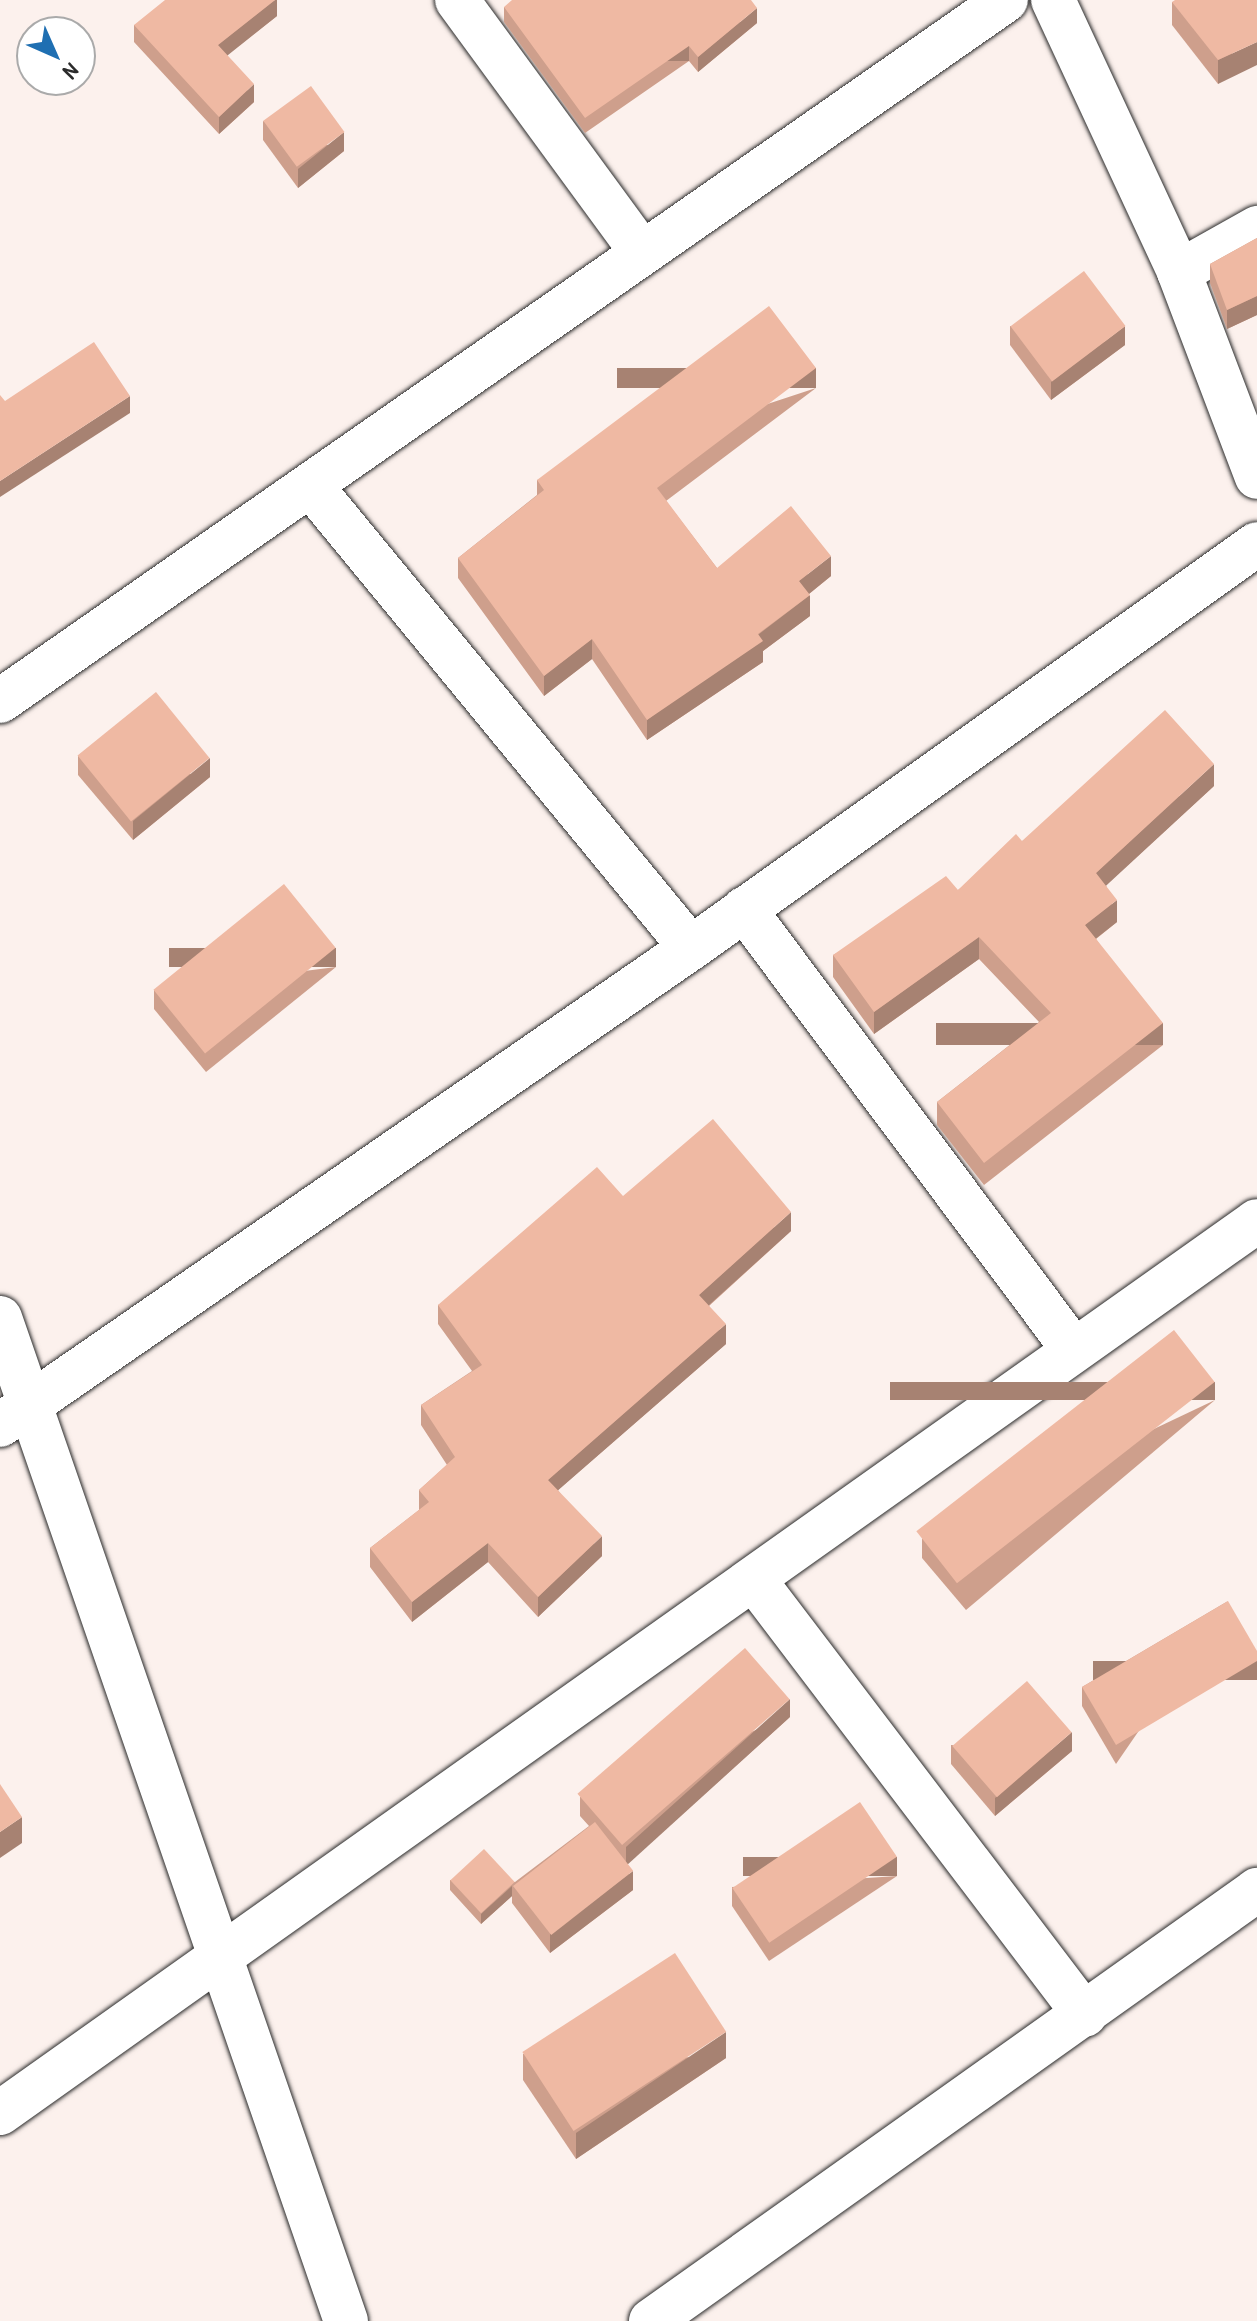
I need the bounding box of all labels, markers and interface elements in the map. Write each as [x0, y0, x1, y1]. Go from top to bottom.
north arrow [16, 16, 96, 96]
text: N [57, 57, 86, 86]

